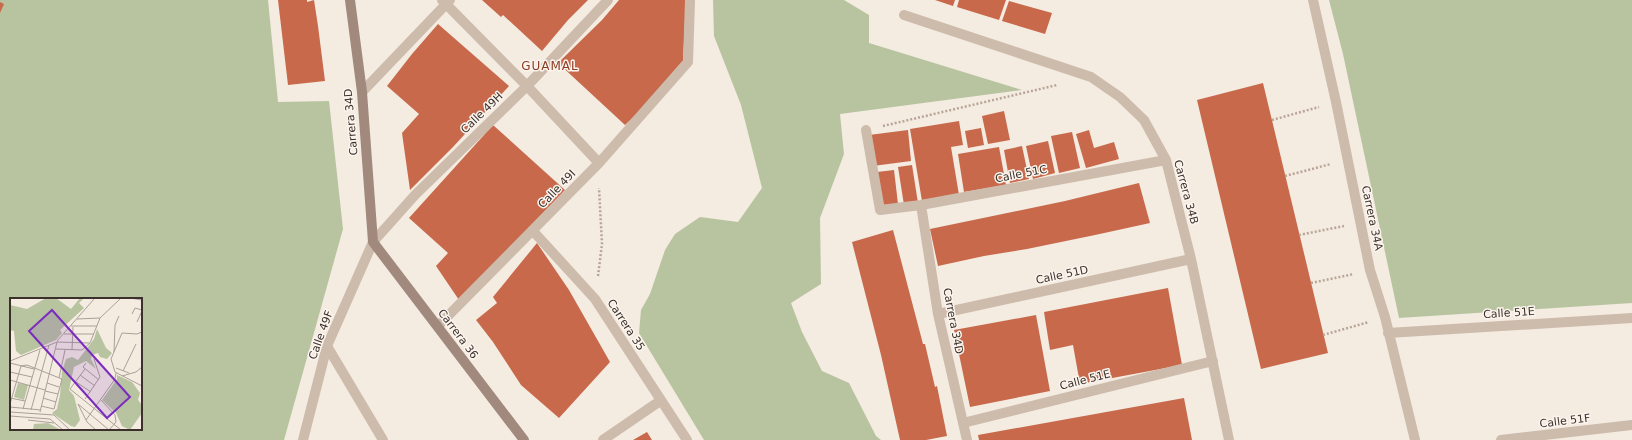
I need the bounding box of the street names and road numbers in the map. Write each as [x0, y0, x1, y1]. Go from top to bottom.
street label: Carrera 34D [342, 88, 360, 156]
street label: Calle 49H [458, 90, 506, 136]
street label: Carrera 34B [1171, 158, 1201, 226]
street label: Calle 51C [994, 163, 1048, 185]
street label: Calle 49I [536, 167, 578, 211]
street label: Carrera 34A [1359, 184, 1385, 252]
street label: Calle 51D [1035, 263, 1089, 287]
street label: Carrera 34D [940, 287, 966, 355]
street label: Carrera 35 [605, 297, 647, 353]
street label: Calle 51E [1483, 305, 1535, 321]
street label: Carrera 36 [435, 307, 481, 361]
street label: Calle 49F [306, 309, 336, 361]
street label: Calle 51E [1058, 367, 1112, 393]
street label: Calle 51F [1539, 411, 1591, 431]

